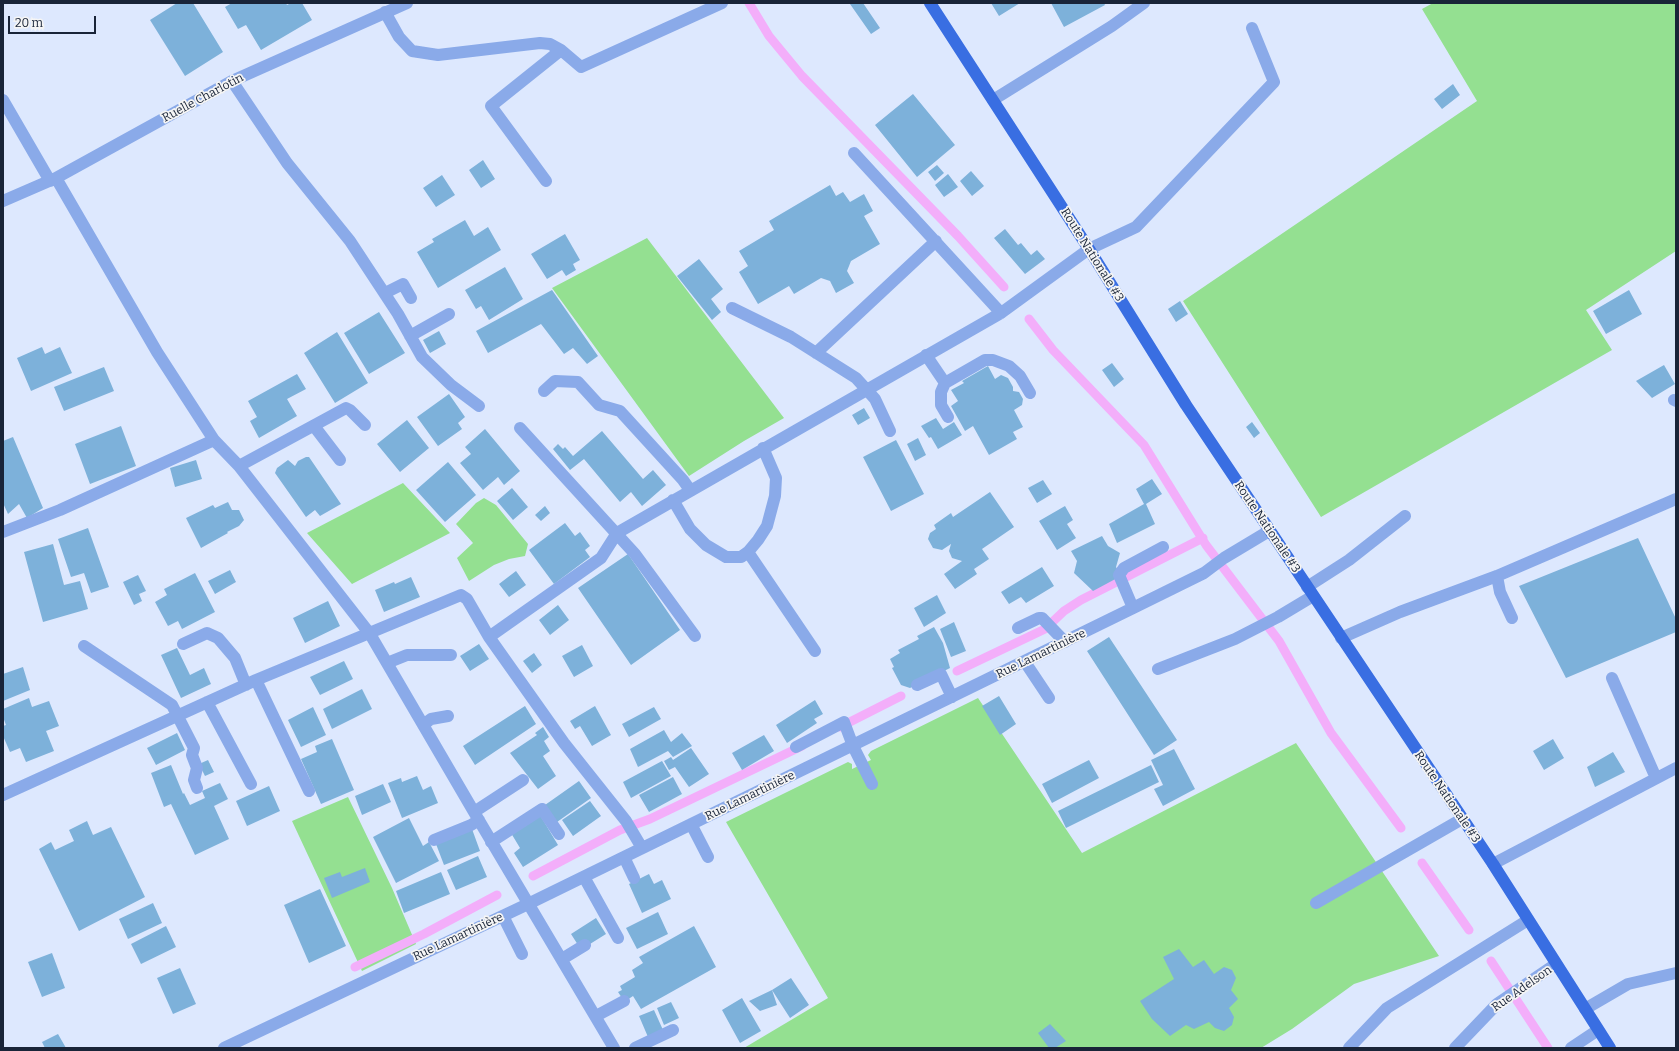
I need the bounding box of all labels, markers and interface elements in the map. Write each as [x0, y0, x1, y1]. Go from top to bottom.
scale bar [10, 8, 98, 34]
text: 20 m [15, 16, 43, 30]
street label: Ruelle Charlotin [160, 71, 246, 125]
street label: Route Nationale #3 [1057, 206, 1127, 304]
street label: Route Nationale #3 [1231, 479, 1303, 575]
street label: Rue Lamartinière [994, 626, 1088, 682]
street label: Route Nationale #3 [1411, 749, 1483, 845]
street label: Rue Lamartinière [703, 768, 797, 824]
street label: Rue Lamartinière [411, 910, 505, 964]
street label: Rue Adelson [1489, 963, 1555, 1015]

